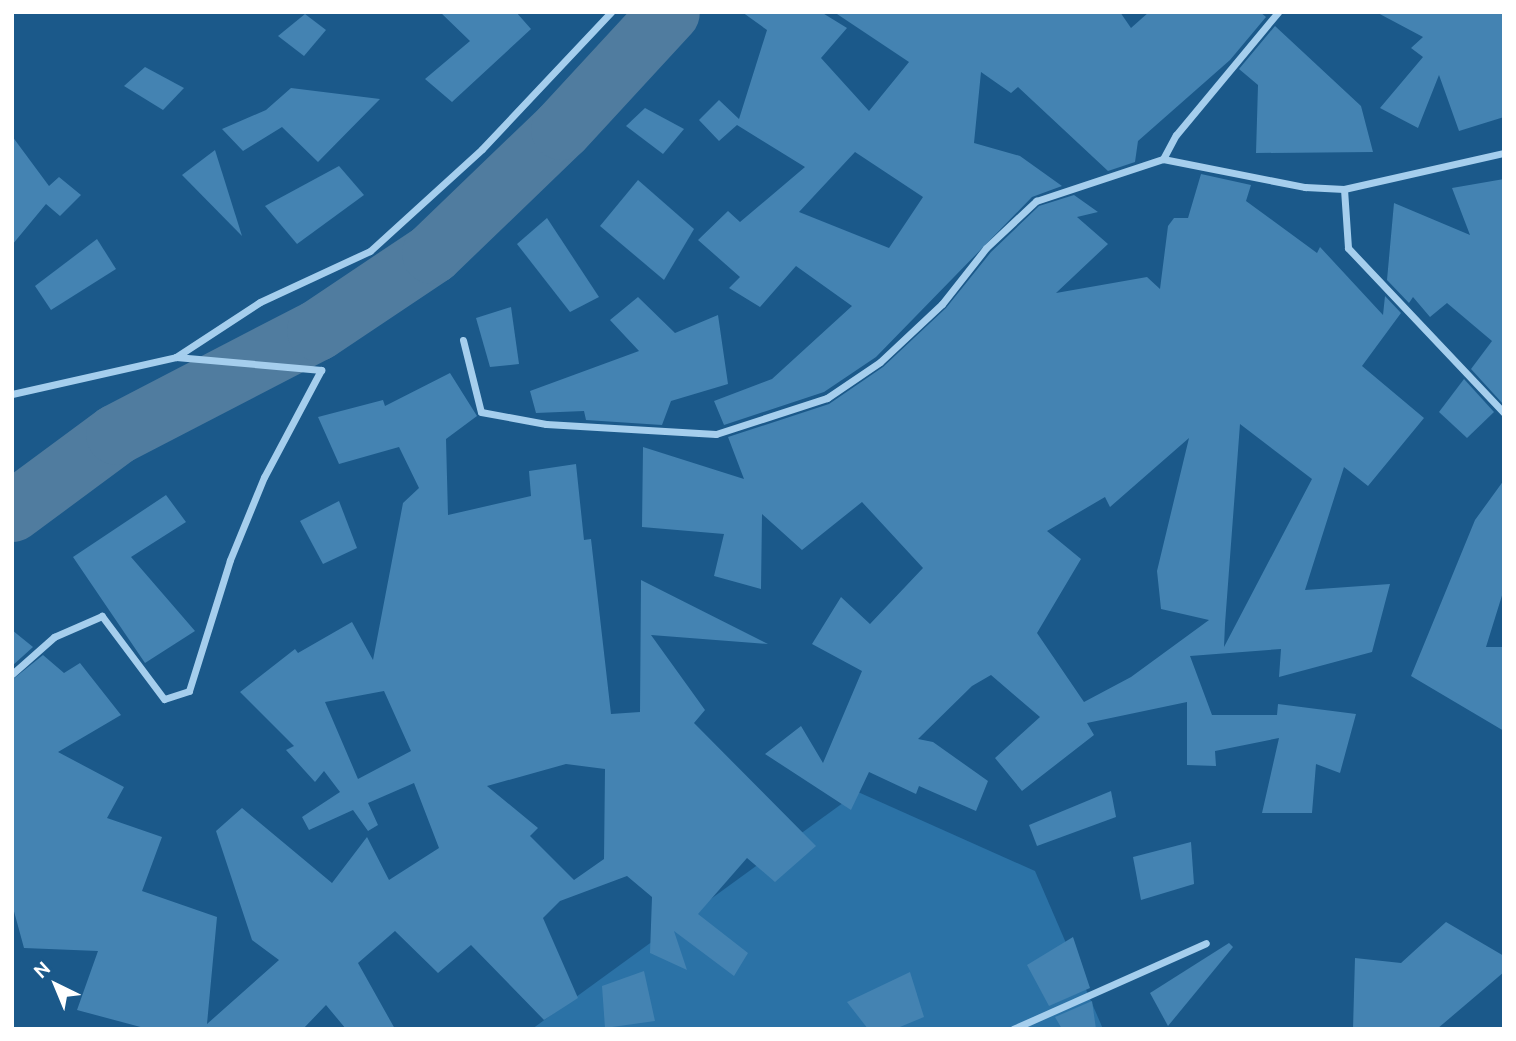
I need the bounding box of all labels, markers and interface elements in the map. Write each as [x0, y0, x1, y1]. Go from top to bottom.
north arrow [21, 950, 91, 1020]
text: N [29, 957, 54, 983]

